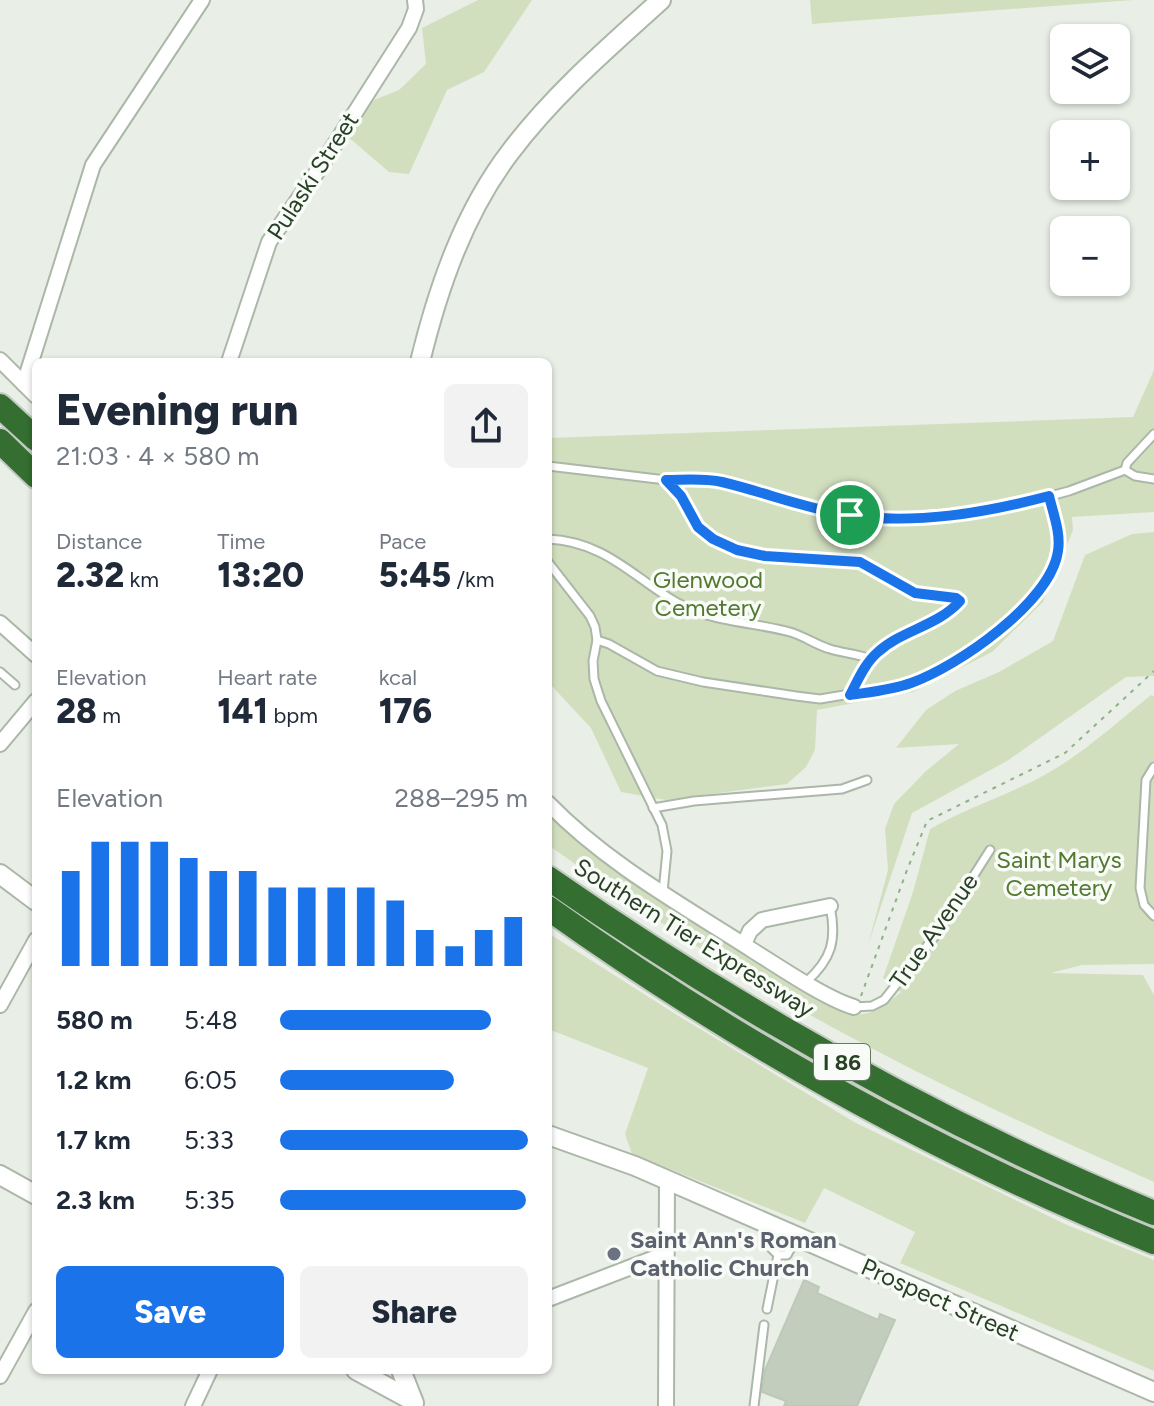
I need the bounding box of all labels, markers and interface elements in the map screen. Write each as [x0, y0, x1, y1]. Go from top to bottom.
map controls [1050, 24, 1130, 296]
button: layers [1050, 24, 1130, 104]
street label: Pulaski Street [261, 107, 365, 245]
button: + [1050, 120, 1130, 200]
button: − [1050, 216, 1130, 296]
text: Evening run [56, 383, 298, 436]
button: share [444, 384, 528, 468]
text: 21:03 · 4 × 580 m [56, 440, 259, 472]
pin [816, 481, 884, 549]
icon: arrive [828, 493, 872, 537]
text: Distance [56, 528, 142, 555]
text: Time [217, 528, 265, 555]
text: Pace [379, 528, 426, 555]
text: 2.32 [56, 555, 124, 596]
text: 13:20 [217, 555, 304, 596]
text: 5:45 [379, 555, 451, 596]
park label: Glenwood Cemetery [653, 565, 763, 622]
text: km [124, 566, 159, 593]
text: /km [451, 566, 495, 593]
text: Elevation [56, 664, 146, 691]
text: Heart rate [217, 664, 317, 691]
text: kcal [379, 664, 417, 691]
text: 28 [56, 691, 97, 732]
text: 141 [217, 691, 268, 732]
text: 176 [379, 691, 432, 732]
text: m [97, 702, 121, 729]
text: bpm [268, 702, 318, 729]
text: Elevation [56, 782, 163, 814]
text: 288–295 m [394, 782, 528, 814]
park label: Saint Marys Cemetery [996, 845, 1122, 902]
street label: Southern Tier Expressway [569, 852, 820, 1024]
street label: True Avenue [883, 868, 984, 994]
text: 580 m [56, 1004, 133, 1036]
text: 5:48 [184, 1004, 238, 1036]
road number: I 86 [814, 1044, 870, 1080]
text: 1.2 km [56, 1064, 131, 1096]
text: 6:05 [184, 1064, 237, 1096]
text: 1.7 km [56, 1124, 131, 1156]
text: 5:33 [184, 1124, 234, 1156]
text: 2.3 km [56, 1184, 135, 1216]
text: 5:35 [184, 1184, 235, 1216]
place label: Saint Ann's Roman Catholic Church [630, 1225, 837, 1282]
marker: Saint Ann's Roman Catholic Church [605, 1245, 623, 1263]
street label: Prospect Street [857, 1252, 1024, 1347]
button: Save [56, 1266, 284, 1358]
button: Share [300, 1266, 528, 1358]

